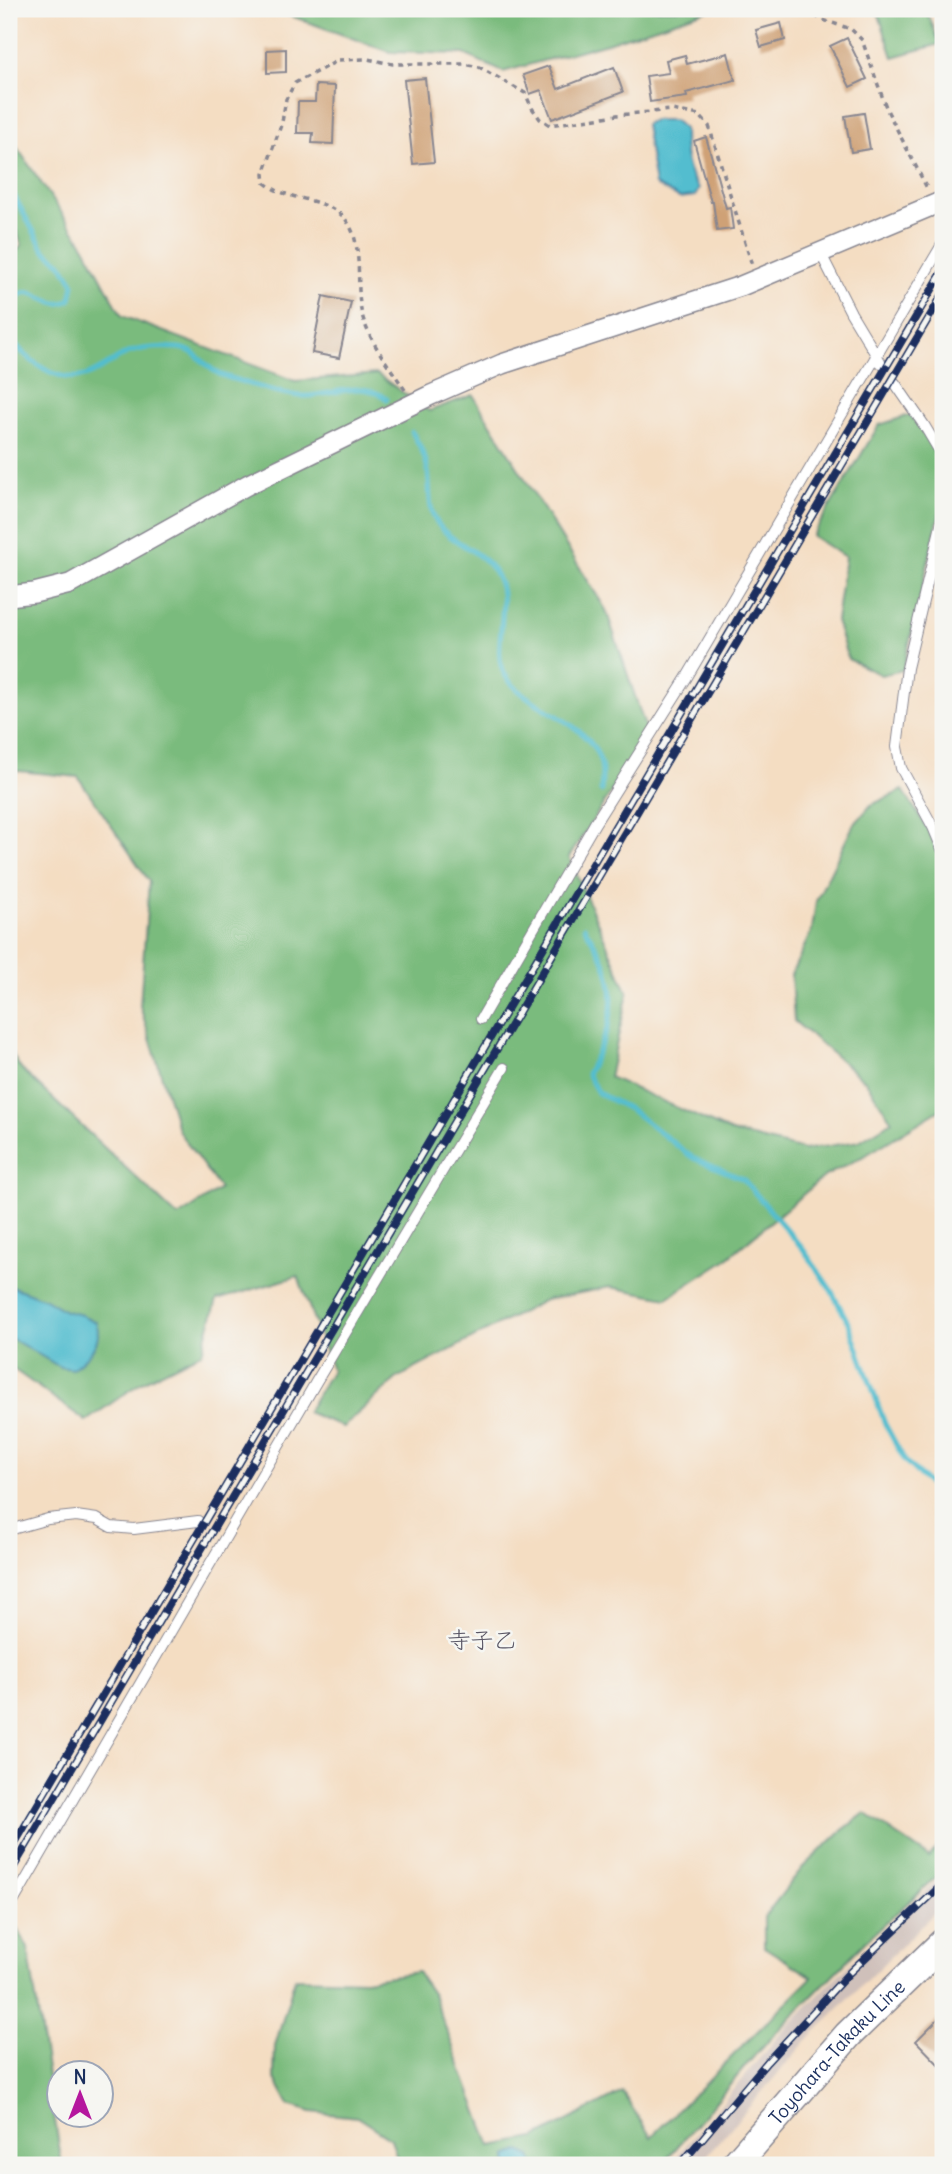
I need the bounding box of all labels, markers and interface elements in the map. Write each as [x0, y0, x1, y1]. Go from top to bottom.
district label: 寺子乙 [448, 1625, 517, 1654]
street label: Toyohara-Takaku Line [764, 1975, 910, 2130]
north arrow [46, 2058, 116, 2128]
text: N [73, 2065, 87, 2089]

